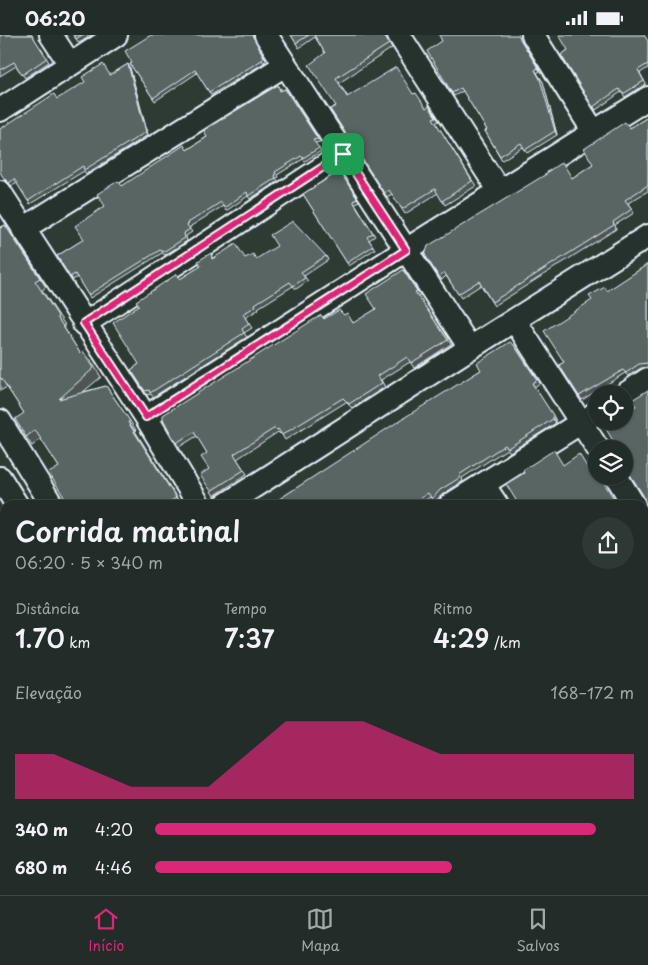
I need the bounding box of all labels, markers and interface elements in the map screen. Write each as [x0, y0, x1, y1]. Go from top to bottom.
text: 06:20 [25, 4, 85, 32]
pin [322, 133, 364, 175]
icon: arrive [329, 140, 357, 168]
map controls [588, 385, 633, 485]
button: locate [588, 385, 633, 430]
button: layers [588, 440, 633, 485]
text: Corrida matinal [15, 509, 240, 552]
button: share [582, 517, 634, 569]
text: 06:20 · 5 × 340 m [15, 550, 163, 574]
text: Distância [15, 598, 80, 619]
text: Tempo [224, 598, 267, 619]
text: Ritmo [433, 598, 472, 619]
text: 1.70 [15, 619, 65, 657]
text: 7:37 [224, 619, 275, 657]
text: 4:29 [433, 619, 489, 657]
text: km [65, 632, 90, 653]
text: /km [489, 632, 521, 653]
text: Elevação [15, 680, 82, 704]
text: 168–172 m [550, 680, 634, 704]
text: 340 m [15, 817, 68, 841]
text: 4:20 [95, 817, 133, 841]
text: 680 m [15, 855, 67, 879]
text: 4:46 [95, 855, 132, 879]
tab: Início [88, 905, 124, 956]
tab: Mapa [301, 905, 340, 956]
tab: Salvos [516, 905, 560, 956]

